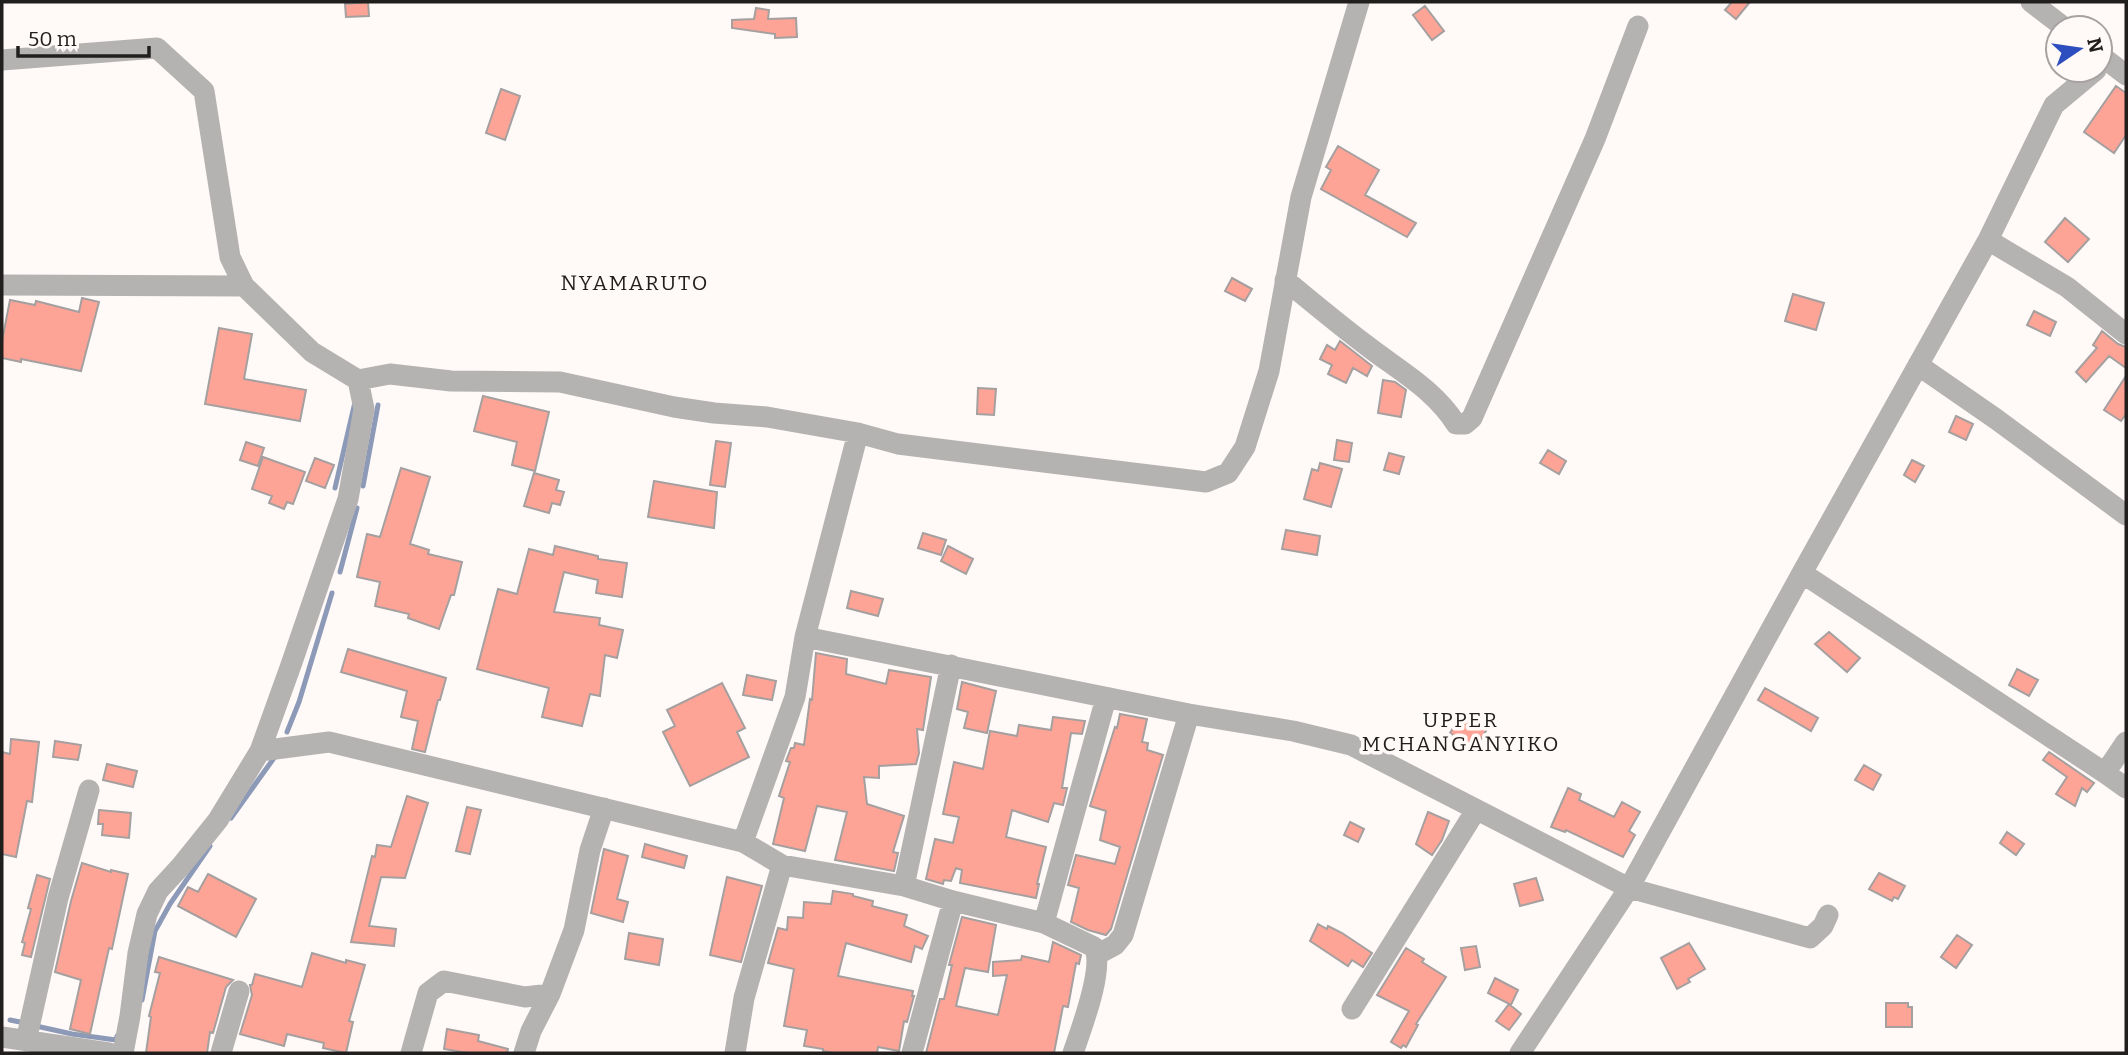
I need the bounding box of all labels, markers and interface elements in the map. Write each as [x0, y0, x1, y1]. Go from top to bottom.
scale bar [18, 14, 149, 58]
north arrow [2044, 14, 2114, 84]
text: 50 m [28, 26, 77, 52]
text: N [2082, 36, 2108, 55]
district label: NYAMARUTO [561, 270, 709, 296]
district label: UPPER MCHANGANYIKO [1362, 707, 1560, 757]

